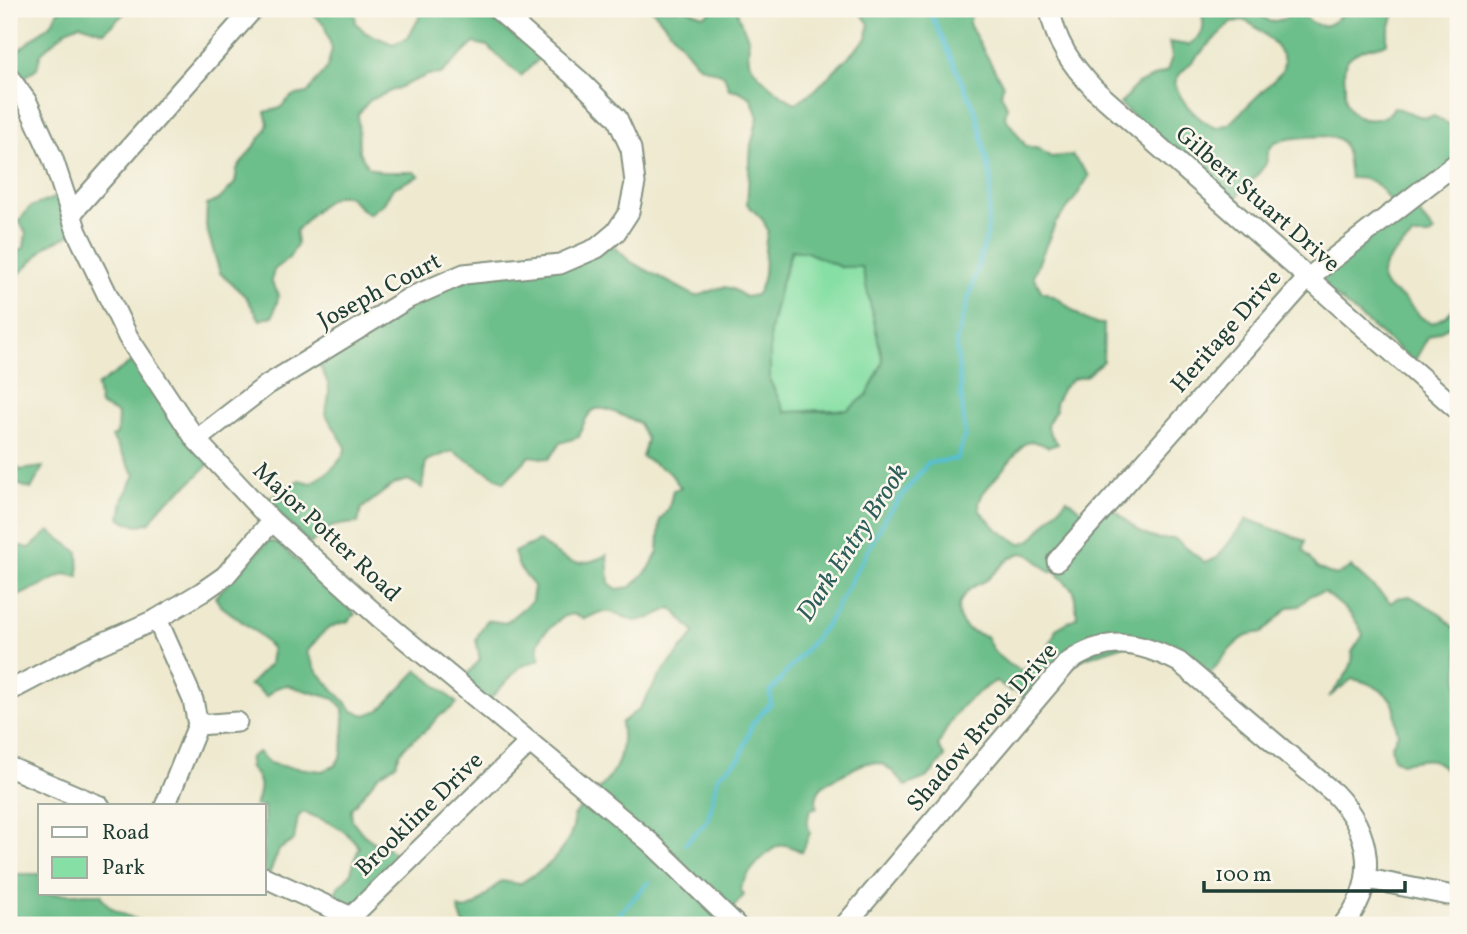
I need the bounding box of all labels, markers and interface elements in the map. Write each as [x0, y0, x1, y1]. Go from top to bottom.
street label: Gilbert Stuart Drive [1167, 119, 1347, 281]
street label: Joseph Court [312, 245, 448, 339]
street label: Heritage Drive [1164, 263, 1290, 401]
street label: Major Potter Road [244, 455, 408, 611]
water label: Dark Entry Brook [789, 457, 917, 629]
street label: Shadow Brook Drive [900, 636, 1066, 820]
street label: Brookline Drive [348, 745, 492, 885]
legend [38, 804, 266, 895]
text: Road [102, 819, 149, 848]
scale bar [1204, 850, 1406, 894]
text: Park [102, 854, 145, 883]
text: 100 m [1215, 861, 1272, 890]

